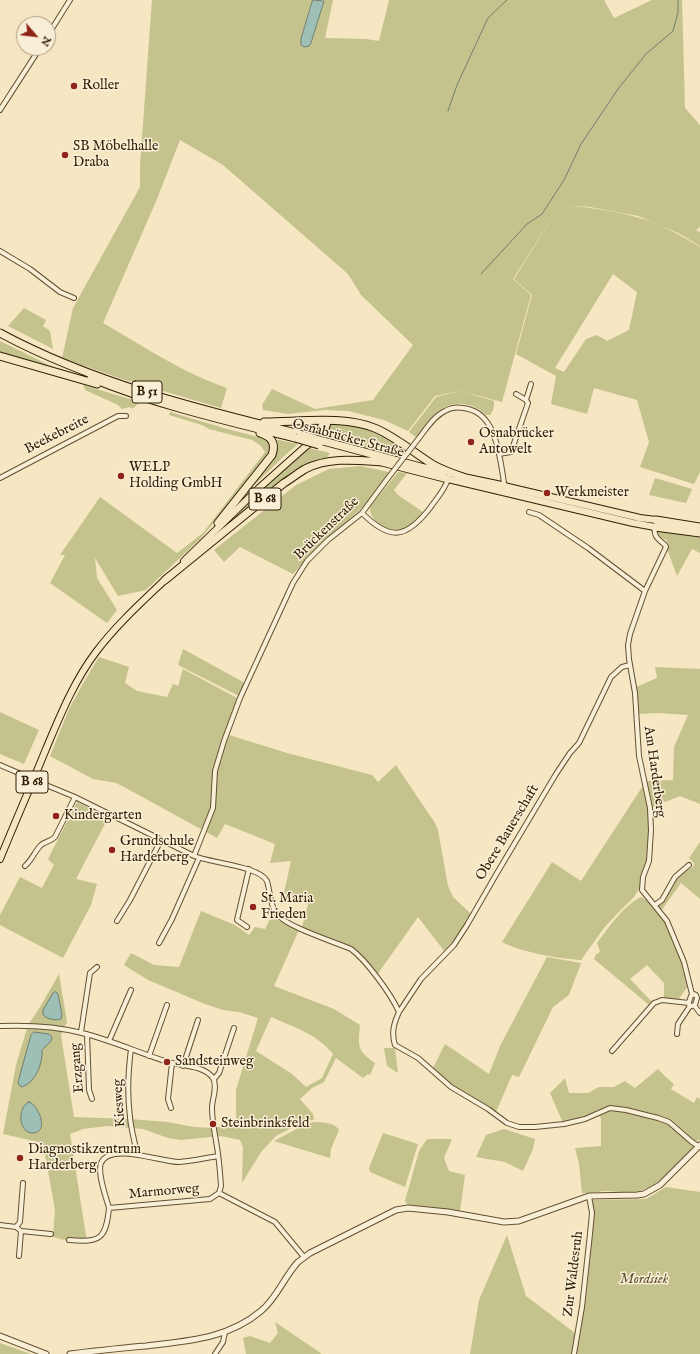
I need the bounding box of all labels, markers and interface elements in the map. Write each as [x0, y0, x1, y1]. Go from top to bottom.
north arrow [16, 16, 56, 56]
text: N [37, 34, 54, 49]
place label: Roller [82, 78, 119, 94]
marker: Roller [69, 81, 79, 91]
place label: SB Möbelhalle Draba [73, 139, 158, 172]
marker: SB Möbelhalle Draba [60, 150, 70, 160]
road number: B 51 [132, 381, 162, 403]
street label: Beekebreite [22, 412, 92, 458]
street label: Osnabrücker Straße [290, 416, 406, 462]
place label: Osnabrücker Autowelt [479, 426, 554, 458]
marker: Osnabrücker Autowelt [466, 437, 476, 447]
place label: WELP Holding GmbH [129, 460, 223, 492]
marker: WELP Holding GmbH [116, 471, 126, 481]
place label: Werkmeister [555, 485, 629, 501]
road number: B 68 [249, 488, 281, 510]
marker: Werkmeister [542, 488, 552, 498]
street label: Brückenstraße [291, 494, 363, 564]
street label: Am Harderberg [639, 725, 669, 819]
road number: B 68 [16, 771, 48, 793]
street label: Obere Bauerschaft [473, 782, 543, 884]
place label: Kindergarten [64, 808, 142, 824]
marker: Kindergarten [51, 811, 61, 821]
place label: Grundschule Harderberg [120, 834, 194, 866]
marker: Grundschule Harderberg [107, 845, 117, 855]
place label: St. Maria Frieden [261, 891, 313, 924]
marker: St. Maria Frieden [248, 902, 258, 912]
street label: Erzgang [67, 1042, 89, 1094]
place label: Sandsteinweg [175, 1054, 254, 1070]
marker: Sandsteinweg [162, 1057, 172, 1067]
street label: Kiesweg [110, 1078, 130, 1128]
place label: Steinbrinksfeld [221, 1116, 309, 1132]
marker: Steinbrinksfeld [208, 1119, 218, 1129]
place label: Diagnostikzentrum Harderberg [28, 1142, 141, 1174]
marker: Diagnostikzentrum Harderberg [15, 1153, 25, 1163]
street label: Marmorweg [128, 1181, 200, 1203]
street label: Zur Waldesruh [560, 1230, 588, 1318]
park label: Mordsiek [620, 1272, 668, 1288]

